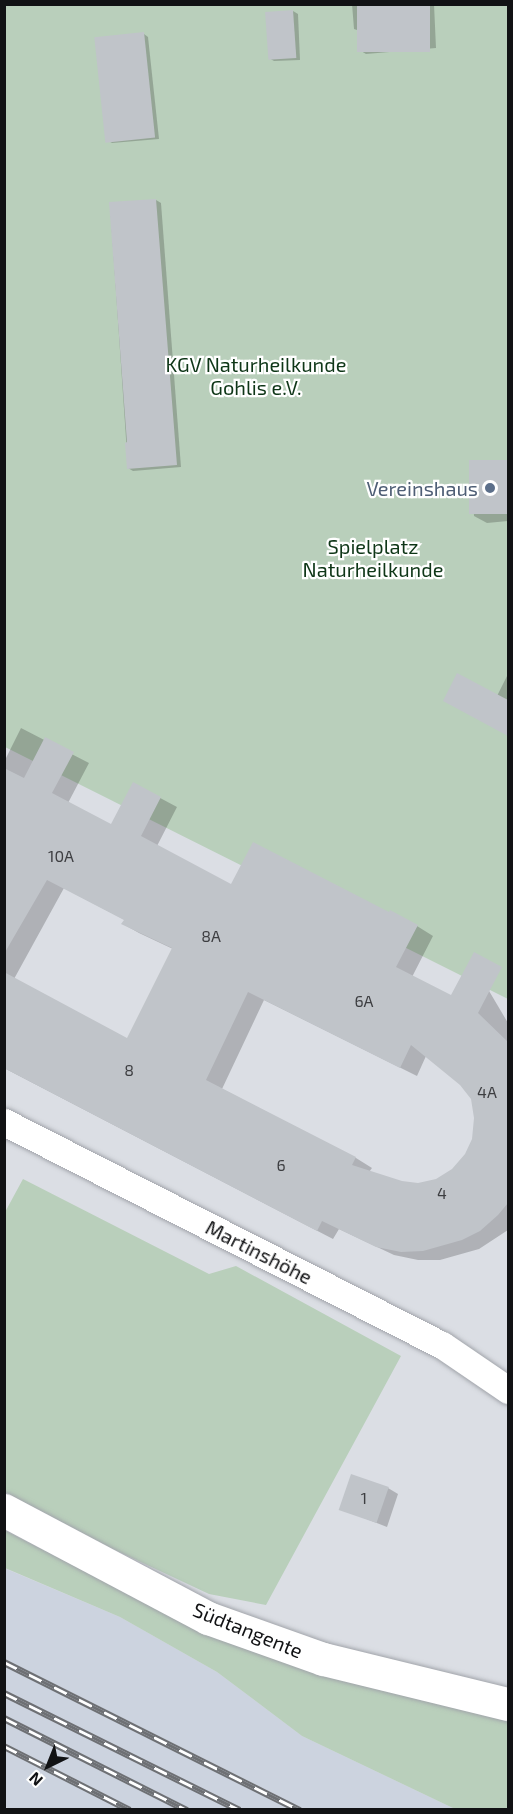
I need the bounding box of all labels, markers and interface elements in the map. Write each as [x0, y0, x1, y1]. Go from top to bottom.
park label: KGV Naturheilkunde Gohlis e.V. [165, 352, 347, 399]
place label: Vereinshaus [366, 476, 478, 500]
marker: Vereinshaus [483, 481, 497, 495]
park label: Spielplatz Naturheilkunde [303, 535, 443, 582]
house number: 10A [48, 846, 74, 866]
house number: 8A [201, 926, 221, 946]
house number: 6A [354, 991, 374, 1011]
house number: 8 [124, 1060, 134, 1080]
house number: 4A [477, 1082, 497, 1102]
house number: 6 [276, 1155, 286, 1175]
house number: 4 [437, 1183, 447, 1203]
street label: Martinshöhe [202, 1215, 316, 1289]
house number: 1 [361, 1488, 367, 1508]
street label: Südtangente [190, 1597, 306, 1663]
north arrow [18, 1736, 78, 1796]
text: N [25, 1769, 46, 1790]

